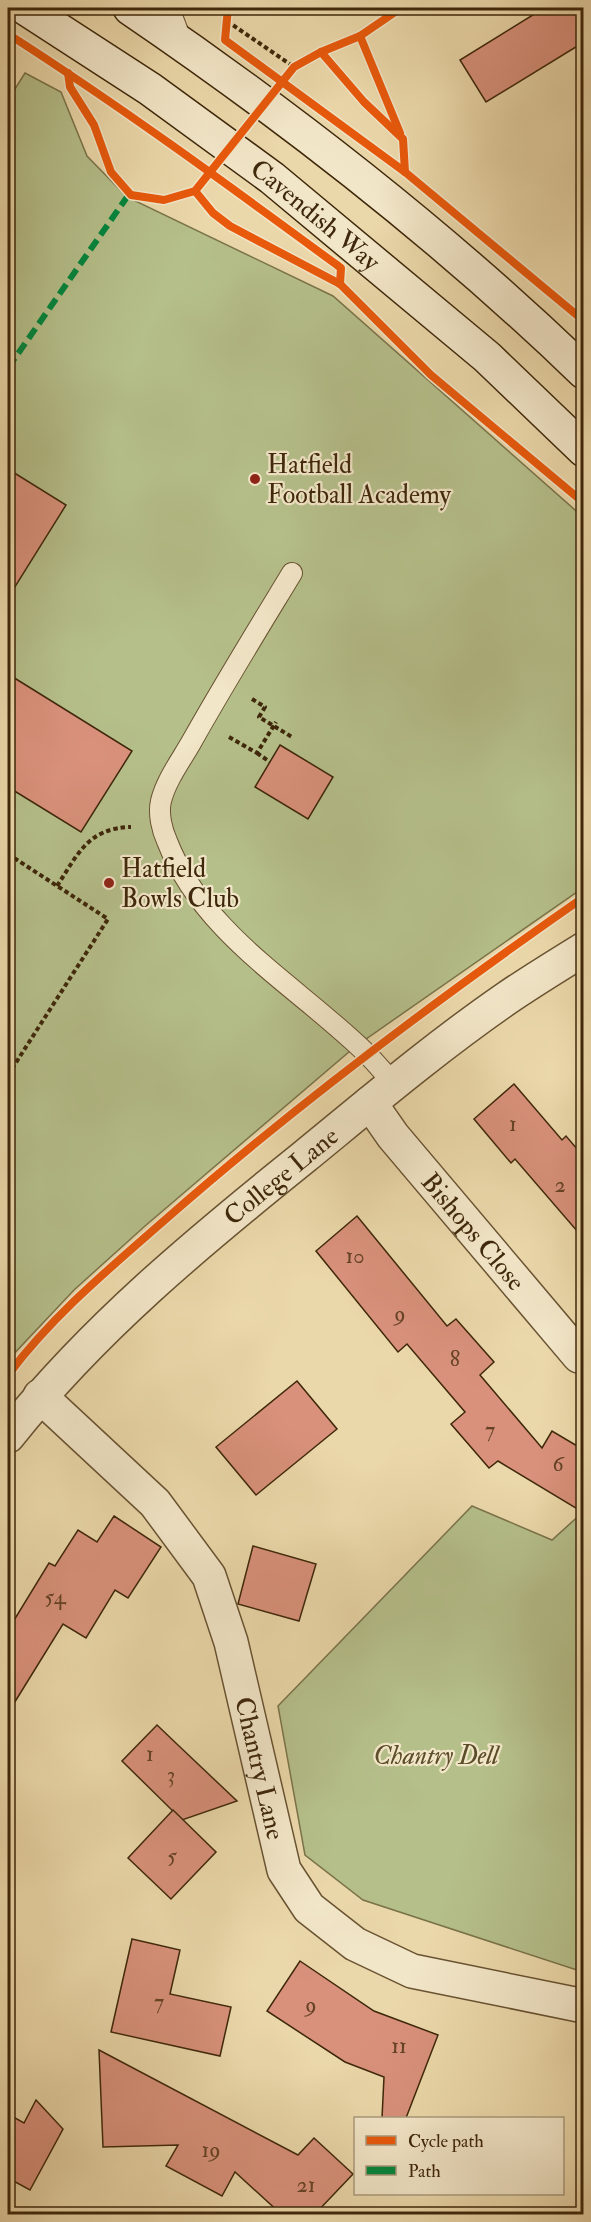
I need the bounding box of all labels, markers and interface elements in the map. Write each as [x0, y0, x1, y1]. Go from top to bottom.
street label: Cavendish Way [244, 153, 387, 279]
place label: Hatfield Football Academy [267, 449, 452, 511]
marker: Hatfield Football Academy [248, 472, 262, 486]
place label: Hatfield Bowls Club [121, 853, 239, 915]
marker: Hatfield Bowls Club [102, 876, 116, 890]
house number: 1 [509, 1110, 517, 1138]
street label: College Lane [218, 1120, 345, 1233]
street label: Bishops Close [414, 1166, 532, 1297]
house number: 2 [554, 1171, 566, 1199]
house number: 10 [345, 1242, 365, 1270]
house number: 9 [392, 1300, 406, 1328]
house number: 8 [450, 1345, 460, 1373]
house number: 7 [485, 1416, 495, 1444]
house number: 6 [552, 1450, 565, 1478]
house number: 54 [45, 1583, 67, 1611]
street label: Chantry Lane [227, 1694, 291, 1843]
house number: 1 [146, 1740, 154, 1768]
park label: Chantry Dell [373, 1740, 500, 1772]
house number: 3 [167, 1761, 175, 1789]
house number: 5 [167, 1842, 177, 1870]
house number: 7 [154, 1988, 164, 2016]
house number: 9 [303, 1991, 317, 2019]
house number: 11 [391, 2032, 407, 2060]
legend [354, 2117, 564, 2195]
text: Cycle path [408, 2130, 484, 2153]
house number: 19 [201, 2136, 221, 2164]
text: Path [408, 2160, 441, 2183]
house number: 21 [296, 2171, 316, 2199]

